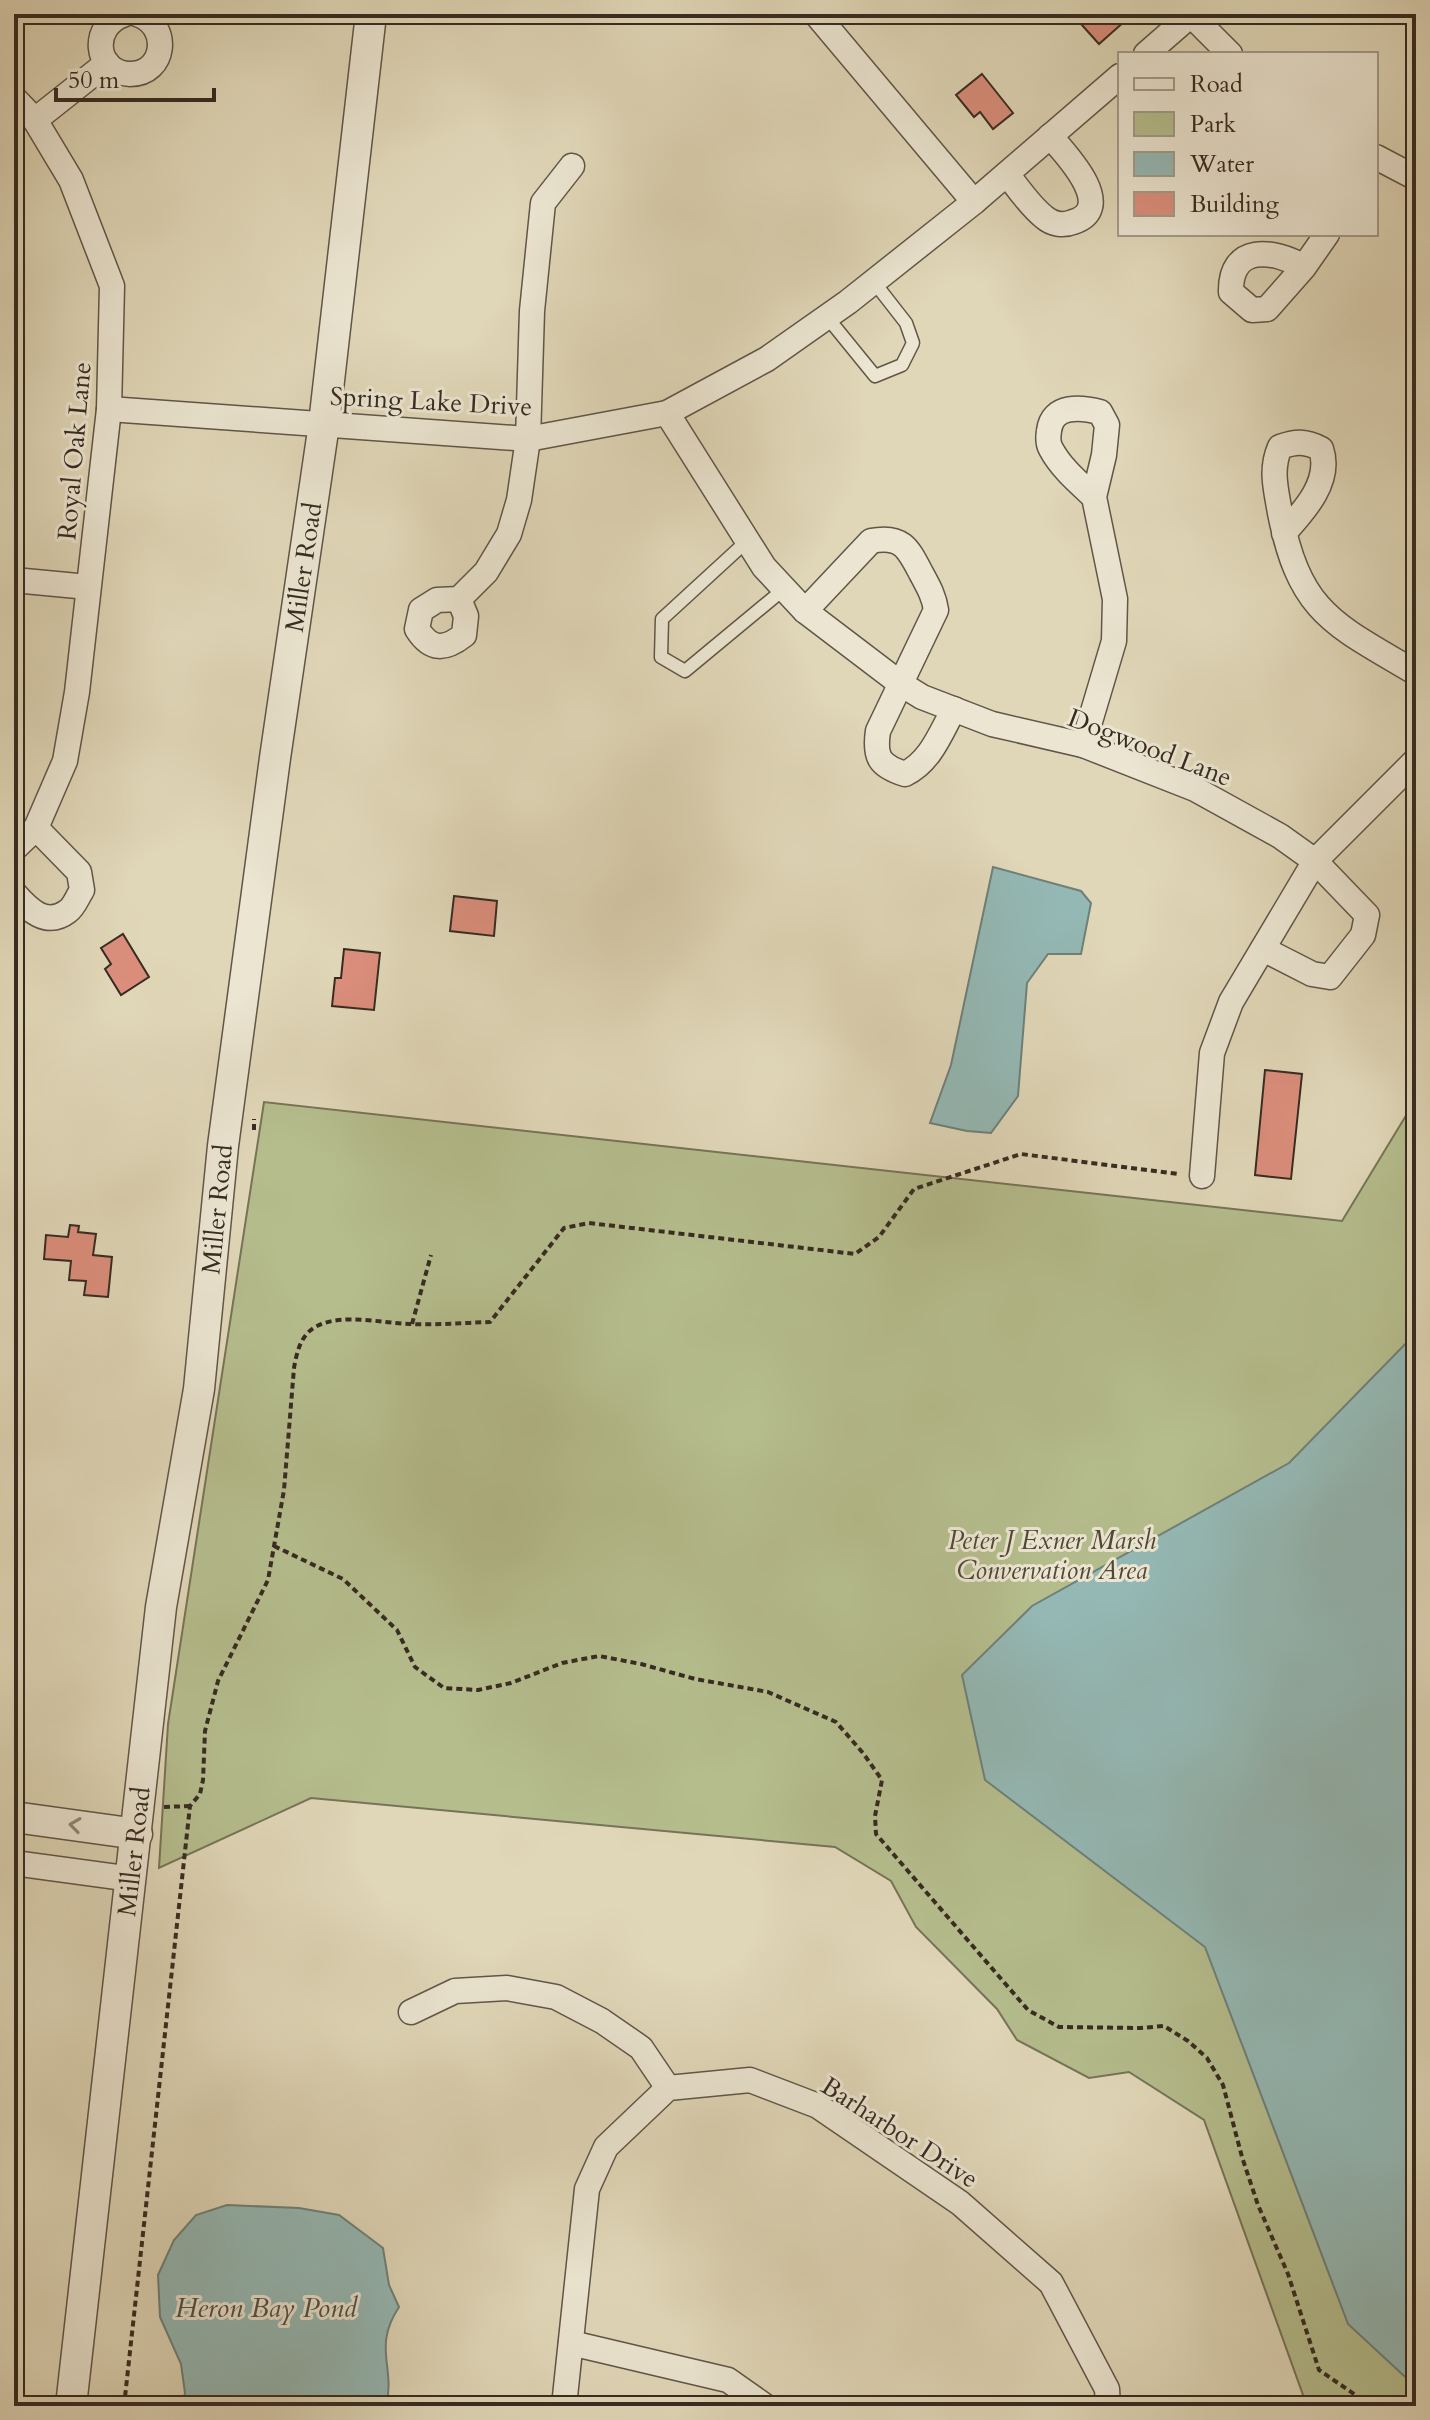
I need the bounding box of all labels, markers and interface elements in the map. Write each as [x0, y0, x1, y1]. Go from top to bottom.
scale bar [56, 52, 214, 102]
legend [1118, 52, 1378, 236]
text: 50 m [68, 64, 120, 97]
text: Road [1190, 68, 1243, 101]
text: Park [1190, 108, 1236, 141]
text: Water [1189, 148, 1254, 181]
text: Building [1190, 188, 1280, 221]
street label: Royal Oak Lane [49, 360, 100, 542]
street label: Spring Lake Drive [329, 379, 533, 424]
street label: Miller Road [277, 500, 330, 634]
street label: Dogwood Lane [1063, 700, 1237, 795]
street label: Miller Road [193, 1142, 241, 1276]
park label: Peter J Exner Marsh Convervation Area [948, 1523, 1157, 1588]
street label: Miller Road [109, 1785, 159, 1918]
one-way arrow [69, 1817, 82, 1834]
street label: Barharbor Drive [814, 2069, 985, 2196]
water label: Heron Bay Pond [175, 2289, 359, 2327]

